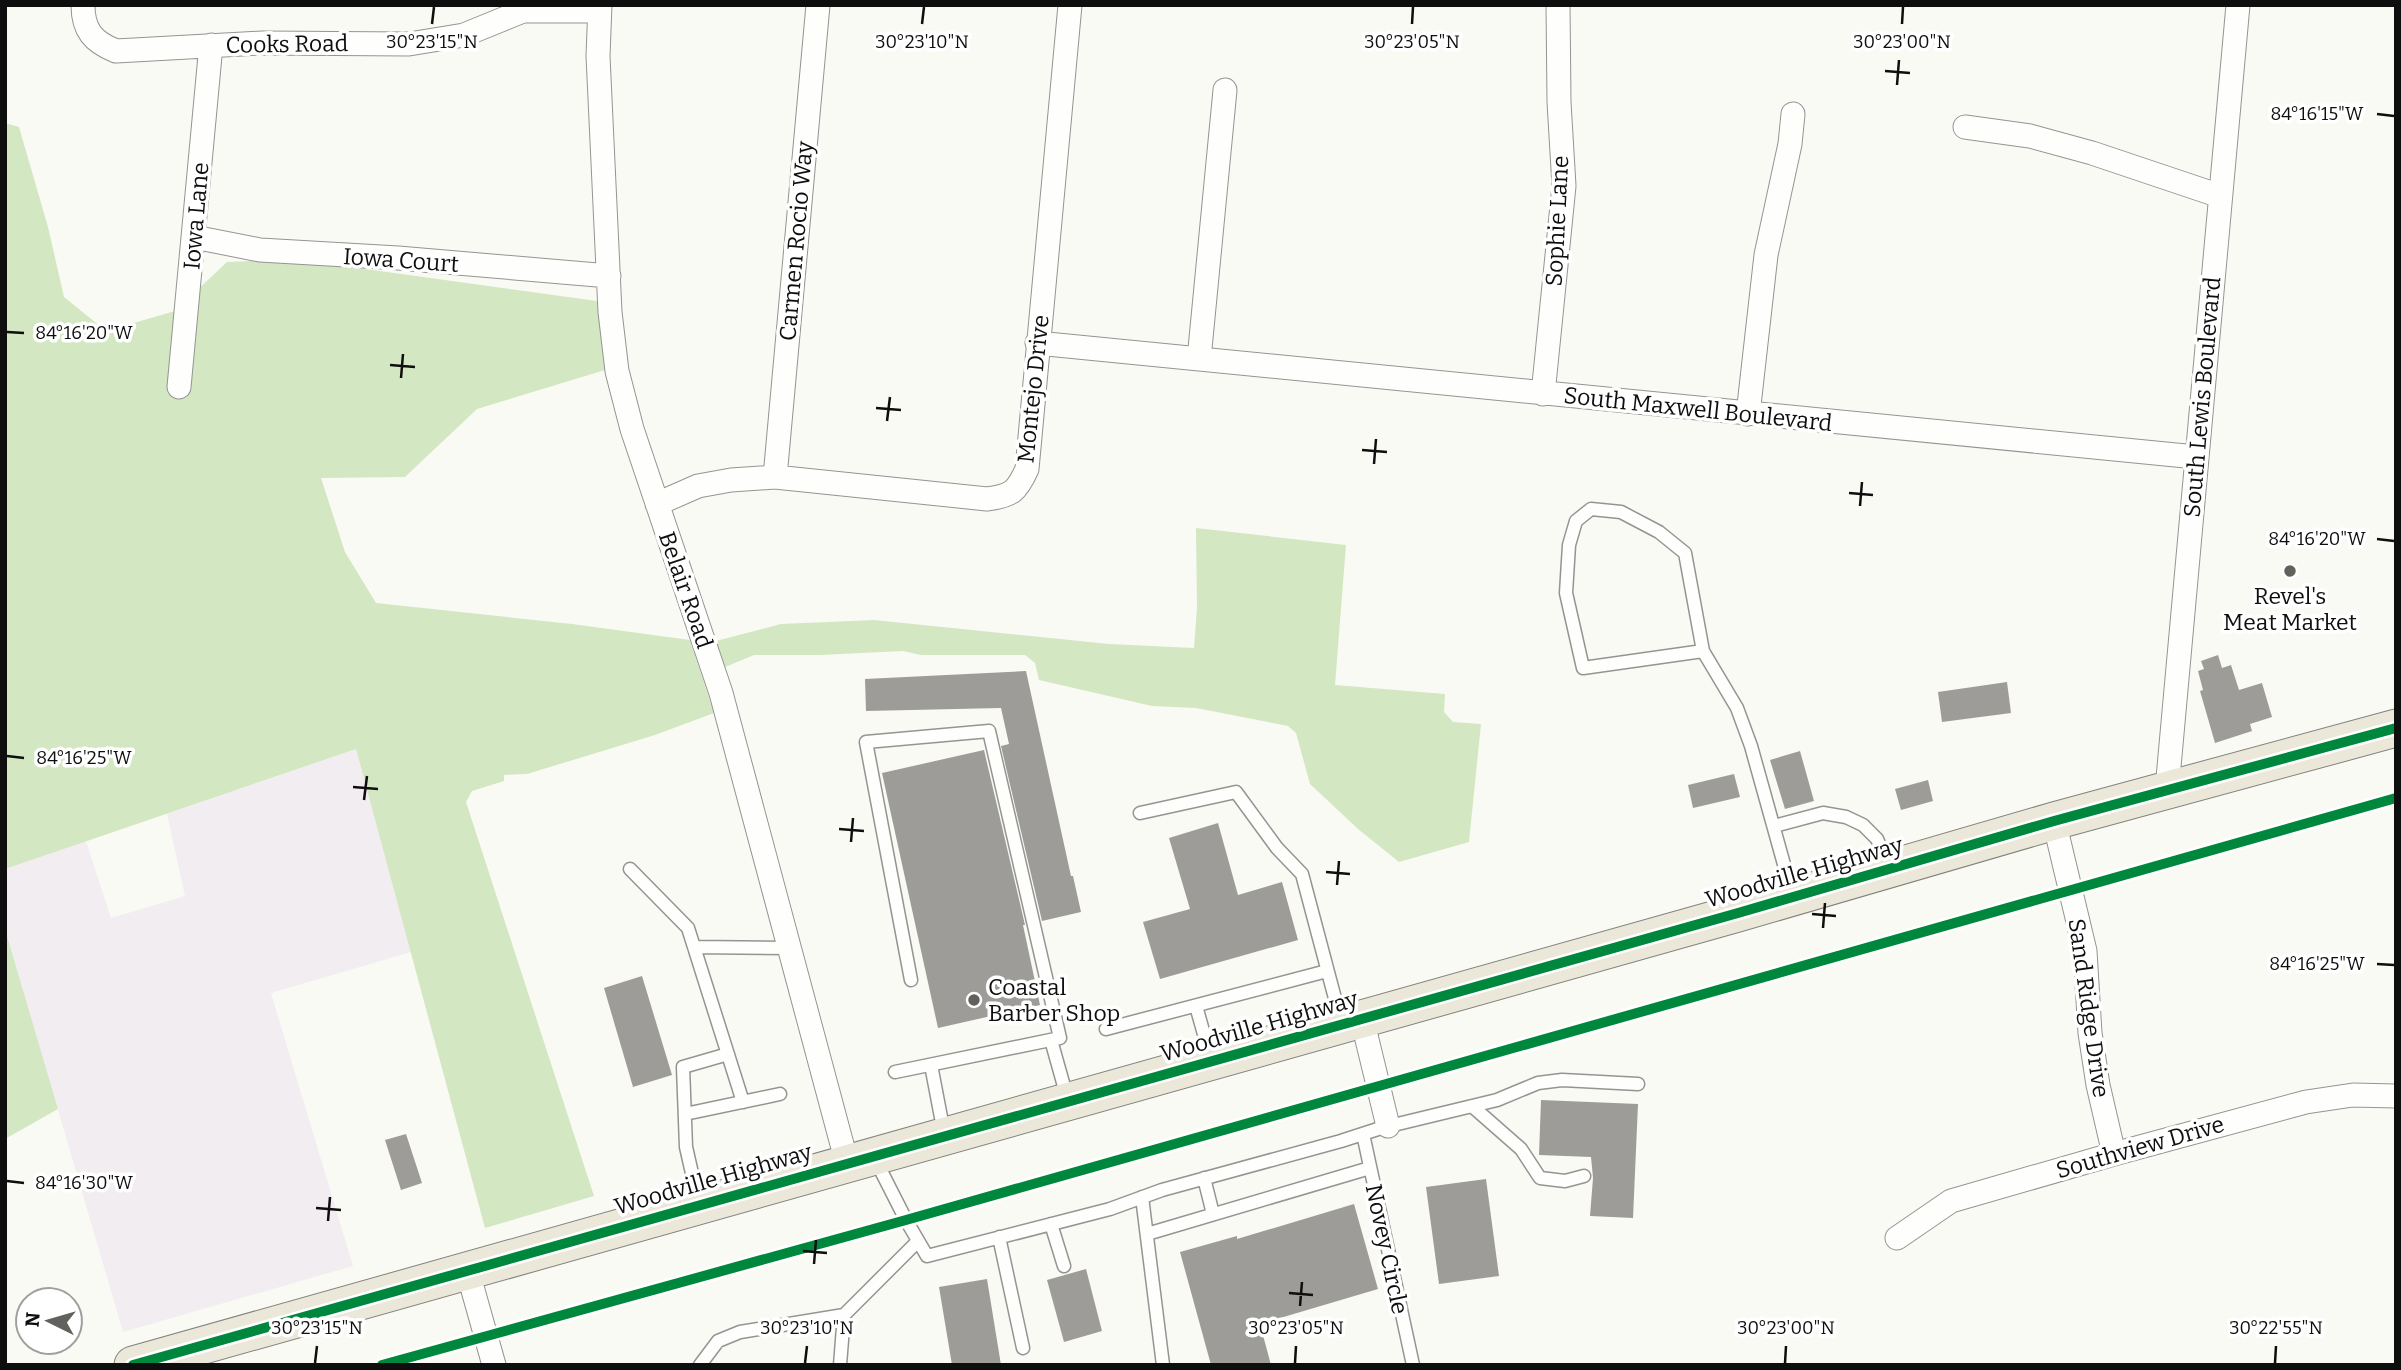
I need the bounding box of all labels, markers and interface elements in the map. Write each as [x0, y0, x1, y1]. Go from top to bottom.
street label: Cooks Road [225, 29, 349, 59]
text: 30°23'15"N [386, 31, 478, 53]
text: 30°23'10"N [875, 31, 969, 53]
text: 30°23'05"N [1364, 31, 1460, 53]
text: 30°23'00"N [1853, 31, 1951, 53]
text: 84°16'15"W [2271, 103, 2364, 125]
street label: Carmen Rocio Way [773, 139, 819, 342]
street label: Sophie Lane [1540, 155, 1574, 287]
street label: Iowa Lane [177, 161, 215, 271]
street label: Iowa Court [342, 242, 460, 278]
street label: South Lewis Boulevard [2178, 275, 2227, 519]
street label: Montejo Drive [1011, 314, 1055, 464]
text: 84°16'20"W [35, 322, 133, 344]
street label: South Maxwell Boulevard [1562, 381, 1834, 437]
street label: Belair Road [653, 528, 719, 652]
text: 84°16'20"W [2268, 528, 2366, 550]
marker: Revel's Meat Market [2282, 563, 2298, 579]
place label: Revel's Meat Market [2223, 582, 2357, 636]
text: 84°16'25"W [36, 747, 132, 769]
street label: Woodville Highway [1702, 830, 1907, 914]
street label: Sand Ridge Drive [2063, 917, 2115, 1099]
text: 84°16'25"W [2269, 953, 2365, 975]
place label: Coastal Barber Shop [988, 973, 1120, 1027]
street label: Woodville Highway [1157, 984, 1362, 1068]
marker: Coastal Barber Shop [966, 992, 982, 1008]
street label: Southview Drive [2053, 1110, 2227, 1184]
street label: Woodville Highway [611, 1137, 816, 1221]
text: 84°16'30"W [35, 1172, 133, 1194]
street label: Novey Circle [1360, 1181, 1414, 1317]
north arrow [14, 1286, 84, 1356]
text: N [20, 1311, 45, 1328]
text: 30°23'15"N [271, 1317, 363, 1339]
text: 30°23'10"N [760, 1317, 854, 1339]
text: 30°23'05"N [1248, 1317, 1344, 1339]
text: 30°23'00"N [1737, 1317, 1835, 1339]
text: 30°22'55"N [2229, 1317, 2323, 1339]

